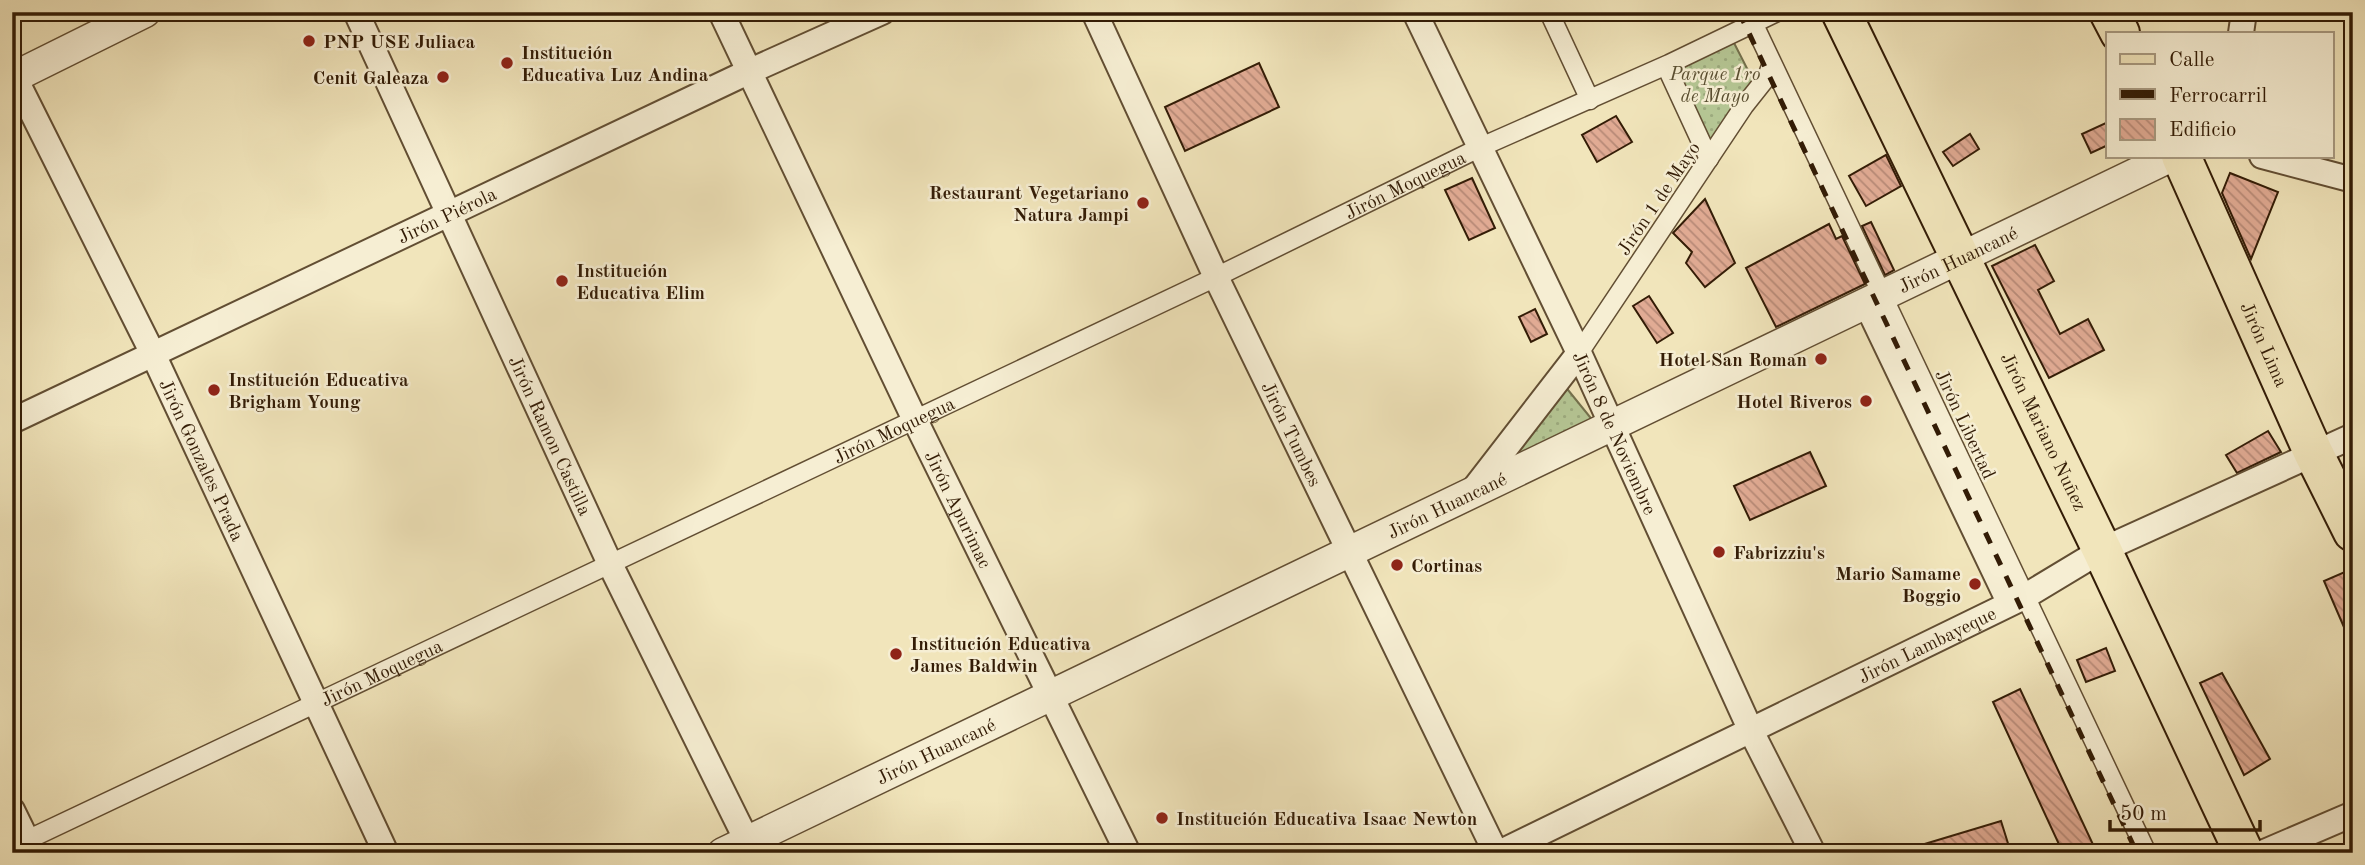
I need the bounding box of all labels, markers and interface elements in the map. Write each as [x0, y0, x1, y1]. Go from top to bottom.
legend [2106, 32, 2334, 158]
marker: PNP USE Juliaca [301, 33, 317, 49]
place label: PNP USE Juliaca [323, 34, 476, 53]
place label: Institución Educativa Luz Andina [521, 45, 709, 86]
text: Calle [2169, 50, 2214, 71]
marker: Institución Educativa Luz Andina [499, 55, 515, 71]
park label: Parque 1ro de Mayo [1668, 66, 1761, 107]
marker: Cenit Galeaza [435, 69, 451, 85]
place label: Cenit Galeaza [313, 70, 429, 89]
text: Ferrocarril [2169, 86, 2267, 107]
text: Edificio [2169, 120, 2237, 141]
street label: Jirón 1 de Mayo [1615, 139, 1705, 259]
street label: Jirón Moquegua [1343, 149, 1470, 224]
street label: Jirón Piérola [395, 185, 501, 249]
place label: Restaurant Vegetariano Natura Jampi [929, 185, 1129, 226]
marker: Restaurant Vegetariano Natura Jampi [1135, 195, 1151, 211]
street label: Jirón Huancané [1896, 225, 2021, 298]
place label: Institución Educativa Elim [576, 263, 705, 304]
marker: Institución Educativa Elim [554, 273, 570, 289]
street label: Jirón Lima [2235, 300, 2290, 391]
street label: Jirón 8 de Noviembre [1568, 349, 1658, 518]
street label: Jirón Mariano Nuñez [1996, 350, 2088, 514]
marker: Hotel San Roman [1813, 351, 1829, 367]
place label: Hotel San Roman [1659, 352, 1807, 371]
street label: Jirón Ramon Castilla [504, 354, 594, 520]
street label: Jirón Libertad [1930, 367, 1997, 483]
place label: Institución Educativa Brigham Young [228, 372, 409, 413]
street label: Jirón Gonzales Prada [154, 377, 246, 545]
street label: Jirón Tumbes [1257, 379, 1323, 490]
marker: Institución Educativa Brigham Young [206, 382, 222, 398]
marker: Hotel Riveros [1858, 393, 1874, 409]
place label: Hotel Riveros [1736, 394, 1852, 413]
street label: Jirón Moquegua [831, 395, 959, 469]
street label: Jirón Apurimac [920, 448, 993, 572]
street label: Jirón Huancané [1385, 470, 1510, 544]
marker: Fabrizziu's [1711, 544, 1727, 560]
place label: Fabrizziu's [1733, 545, 1825, 564]
marker: Cortinas [1389, 557, 1405, 573]
place label: Cortinas [1411, 558, 1482, 577]
place label: Mario Samame Boggio [1835, 566, 1961, 607]
marker: Mario Samame Boggio [1967, 576, 1983, 592]
street label: Jirón Lambayeque [1856, 605, 2000, 688]
place label: Institución Educativa James Baldwin [910, 636, 1091, 677]
street label: Jirón Moquegua [319, 637, 447, 711]
marker: Institución Educativa James Baldwin [888, 646, 904, 662]
street label: Jirón Huancané [874, 716, 999, 790]
scale bar [2110, 788, 2260, 832]
text: 50 m [2120, 804, 2167, 825]
marker: Institución Educativa Isaac Newton [1154, 810, 1170, 826]
place label: Institución Educativa Isaac Newton [1176, 811, 1477, 830]

